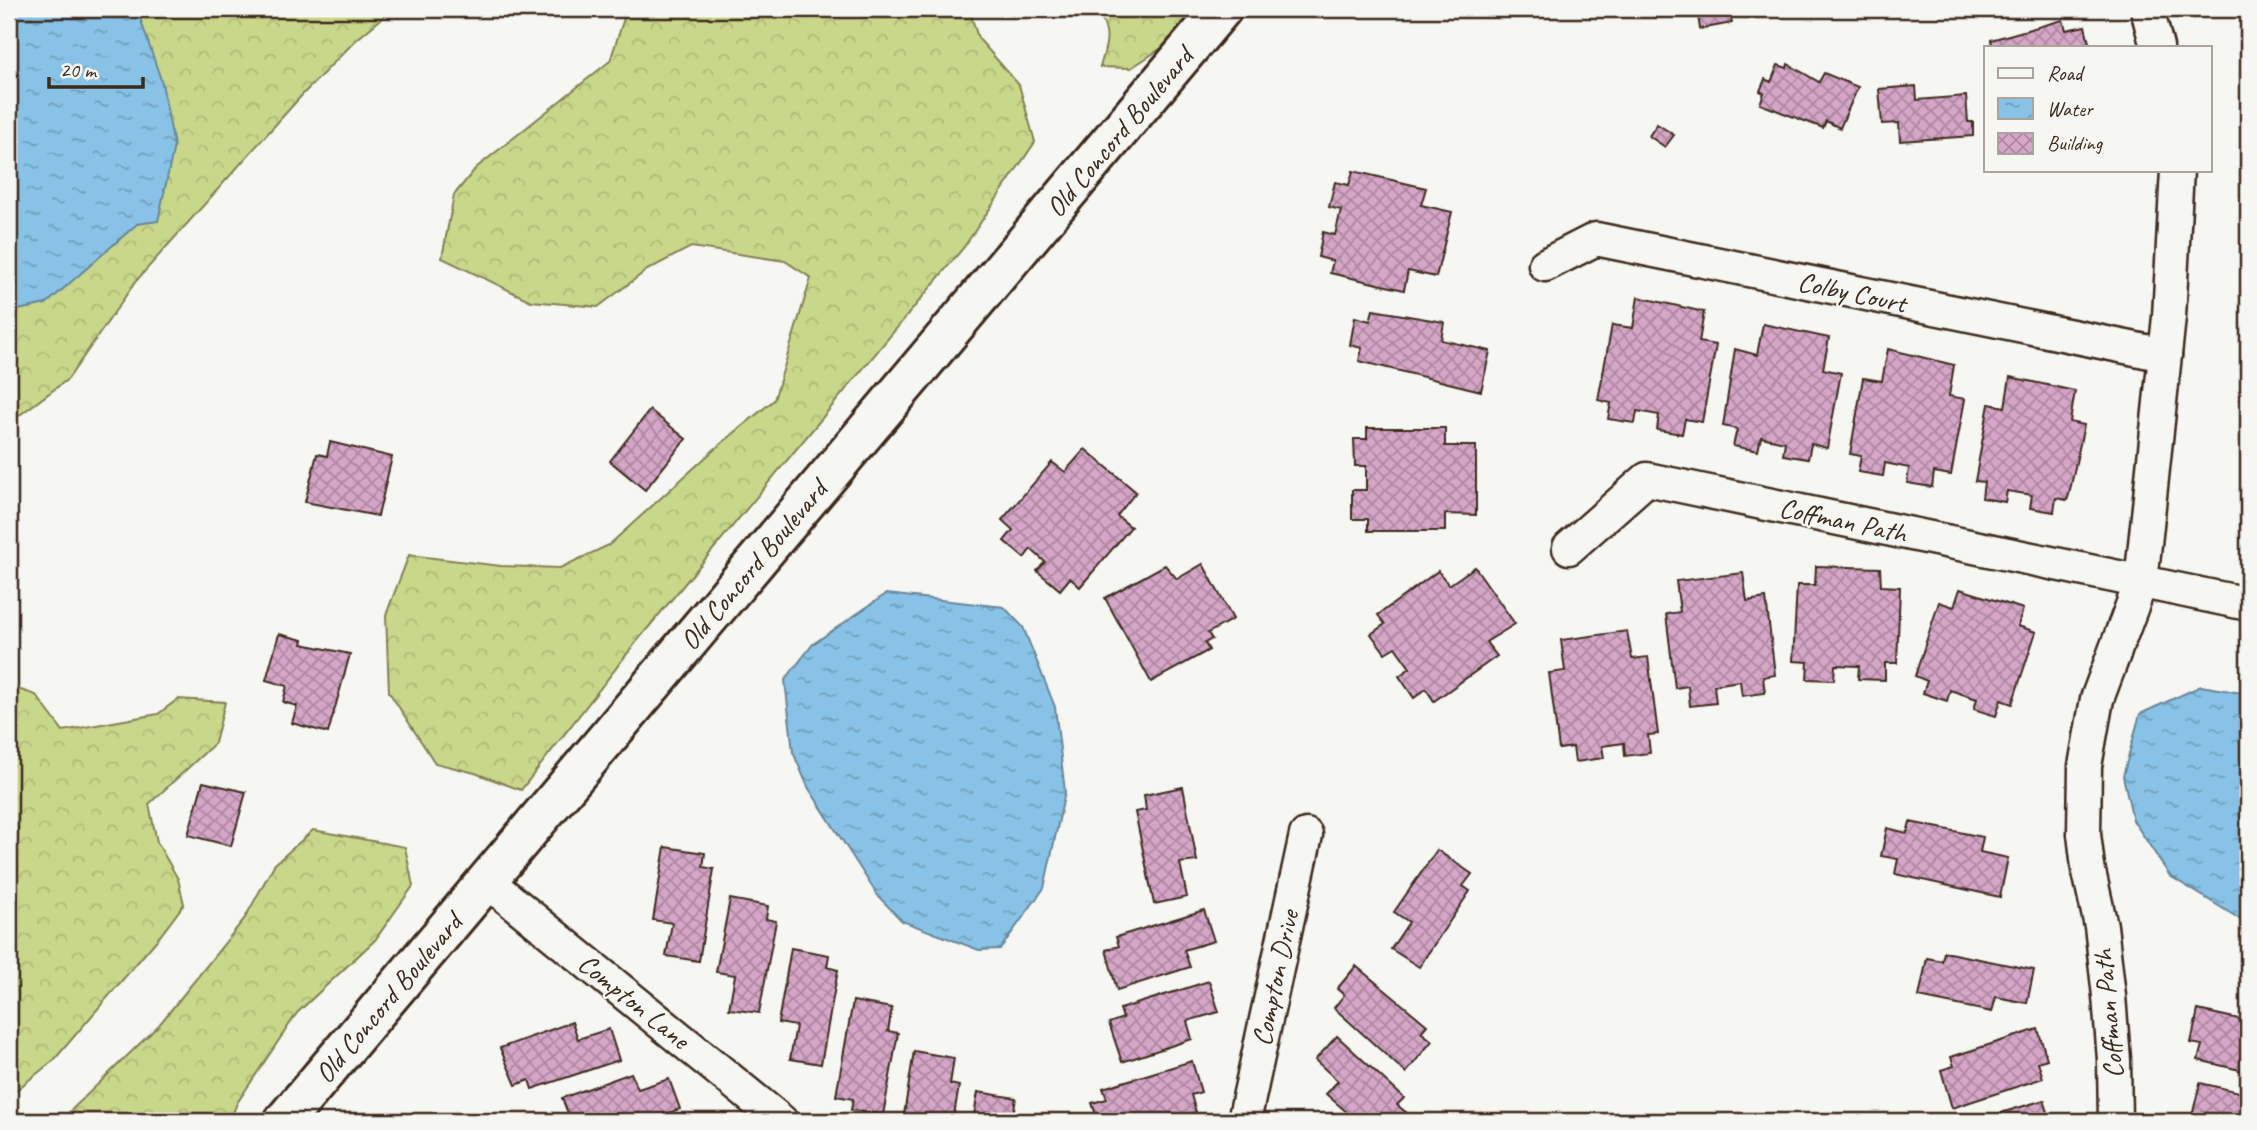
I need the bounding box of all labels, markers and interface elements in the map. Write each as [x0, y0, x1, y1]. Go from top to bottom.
street label: Old Concord Boulevard [1038, 37, 1203, 224]
scale bar [49, 46, 144, 90]
legend [1984, 46, 2212, 172]
text: 20 m [60, 57, 98, 83]
text: Road [2047, 60, 2086, 86]
text: Water [2047, 96, 2094, 122]
text: Building [2047, 130, 2104, 156]
street label: Colby Court [1795, 264, 1912, 321]
street label: Old Concord Boulevard [672, 470, 837, 657]
street label: Coffman Path [1776, 489, 1912, 551]
street label: Old Concord Boulevard [307, 903, 472, 1090]
street label: Compton Drive [1244, 905, 1307, 1049]
street label: Compton Lane [571, 946, 698, 1058]
street label: Coffman Path [2085, 946, 2131, 1080]

